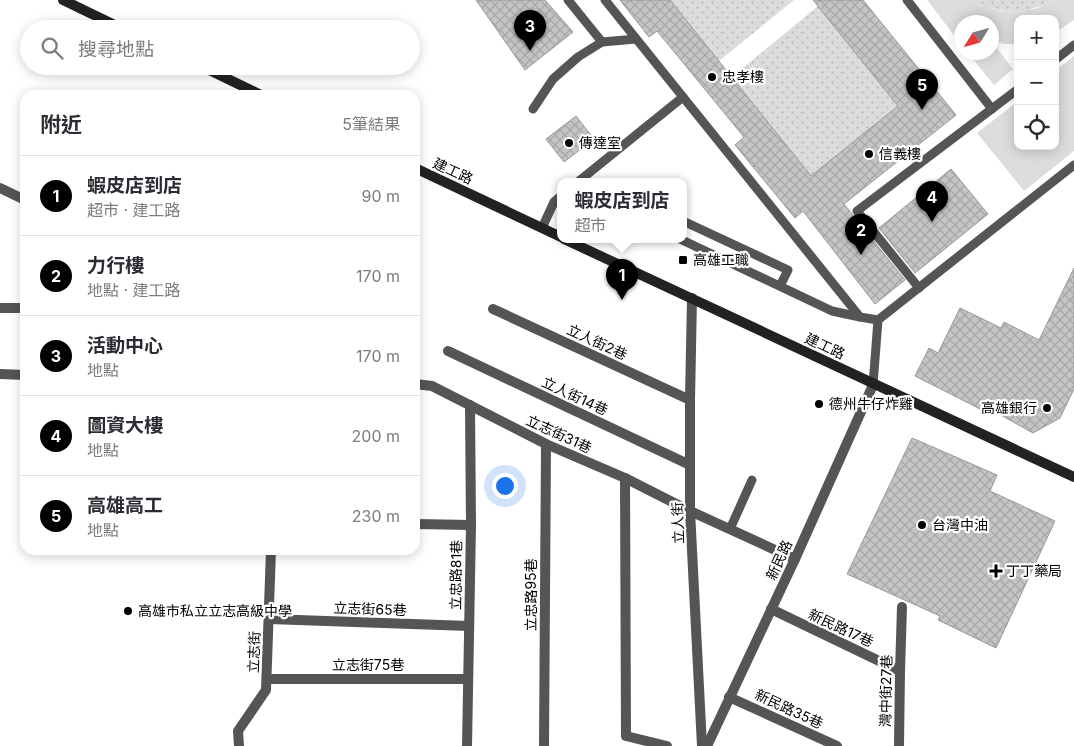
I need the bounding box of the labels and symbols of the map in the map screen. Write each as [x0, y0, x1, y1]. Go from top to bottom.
pin: 3 [514, 10, 546, 51]
north arrow [954, 15, 999, 60]
place label: 忠孝樓 [722, 68, 764, 85]
pin: 5 [906, 69, 938, 110]
marker: 忠孝樓 [706, 71, 718, 83]
place label: 傳達室 [579, 134, 621, 151]
marker: 傳達室 [563, 137, 575, 149]
place label: 信義樓 [879, 145, 921, 162]
marker: 信義樓 [863, 148, 875, 160]
street label: 建工路 [431, 154, 476, 187]
pin: 4 [916, 181, 948, 222]
pin: 2 [845, 214, 877, 255]
place label: 高雄工職 [693, 251, 749, 268]
marker: 高雄工職 [677, 254, 689, 266]
pin: 1 [606, 259, 638, 300]
street label: 立人街2巷 [564, 320, 630, 363]
street label: 建工路 [803, 329, 848, 362]
street label: 立人街14巷 [540, 373, 611, 418]
place label: 德州牛仔炸雞 [829, 395, 913, 412]
marker: 德州牛仔炸雞 [813, 398, 825, 410]
place label: 高雄銀行 [981, 399, 1037, 416]
marker: 高雄銀行 [1041, 402, 1053, 414]
street label: 立志街31巷 [524, 411, 595, 456]
your location [492, 473, 518, 499]
street label: 立人街 [668, 502, 687, 544]
place label: 台灣中油 [932, 516, 988, 533]
marker: 台灣中油 [916, 519, 928, 531]
street label: 新民路 [762, 537, 795, 582]
street label: 立忠路81巷 [446, 540, 465, 610]
street label: 立忠路95巷 [522, 558, 539, 632]
place label: 丁丁藥局 [1006, 562, 1062, 579]
marker: 丁丁藥局 [990, 565, 1002, 577]
street label: 立志街65巷 [333, 599, 407, 618]
place label: 高雄市私立立志高級中學 [138, 602, 292, 619]
marker: 高雄市私立立志高級中學 [122, 605, 134, 617]
street label: 新民路17巷 [806, 605, 876, 650]
street label: 立志街 [244, 631, 263, 673]
street label: 灣中街27巷 [876, 655, 895, 727]
street label: 立志街75巷 [332, 656, 404, 673]
street label: 新民路35巷 [752, 685, 826, 732]

